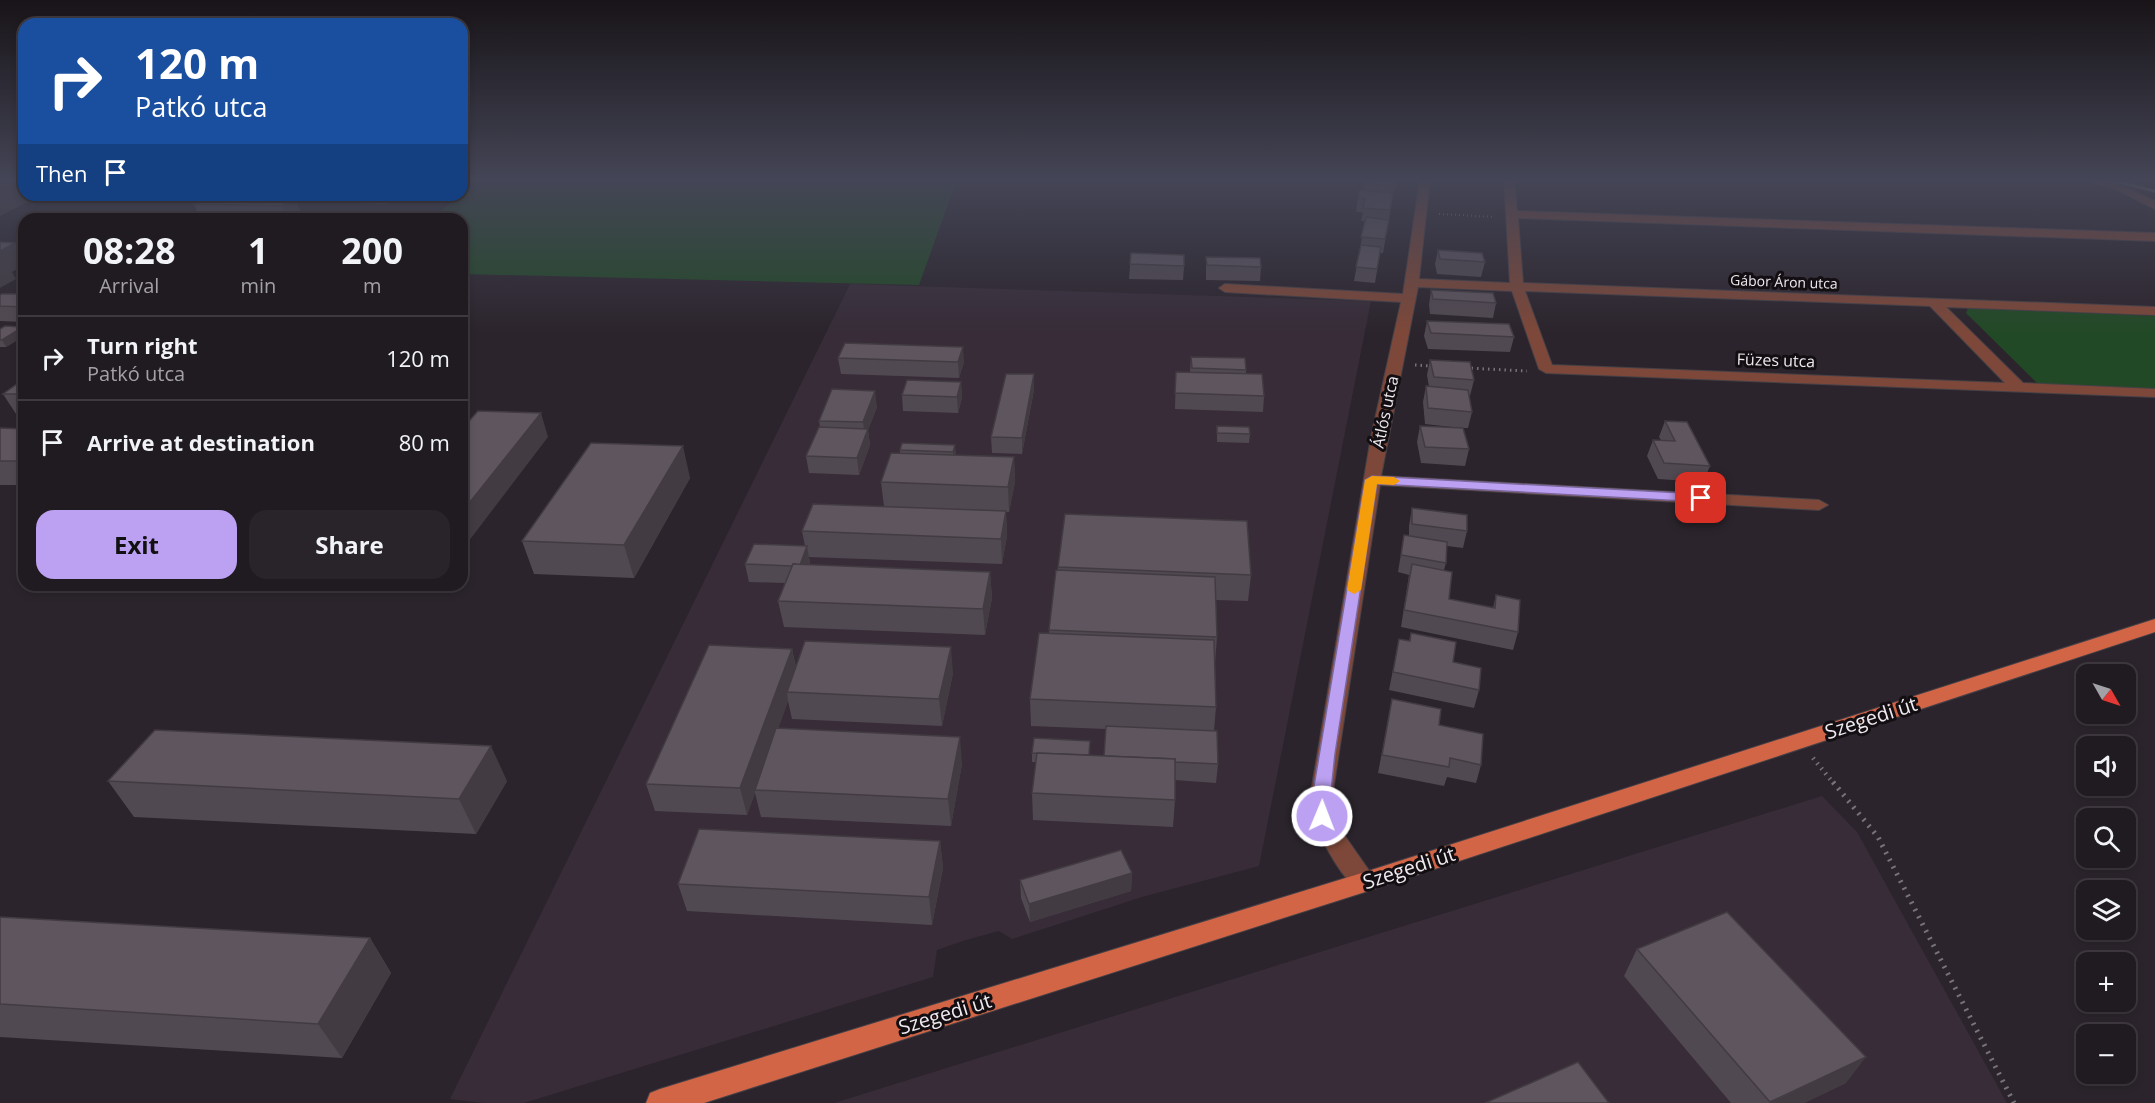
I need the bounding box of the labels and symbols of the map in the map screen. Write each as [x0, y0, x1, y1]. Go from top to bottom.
street label: Gábor Áron utca [1730, 270, 1838, 293]
street label: Füzes utca [1736, 348, 1816, 372]
street label: Átlós utca [1367, 374, 1403, 450]
pin [1675, 472, 1726, 523]
north arrow [2076, 664, 2136, 724]
street label: Szegedi út [1821, 690, 1920, 745]
position arrow [1290, 784, 1354, 848]
street label: Szegedi út [1359, 840, 1458, 895]
street label: Szegedi út [895, 987, 994, 1040]

